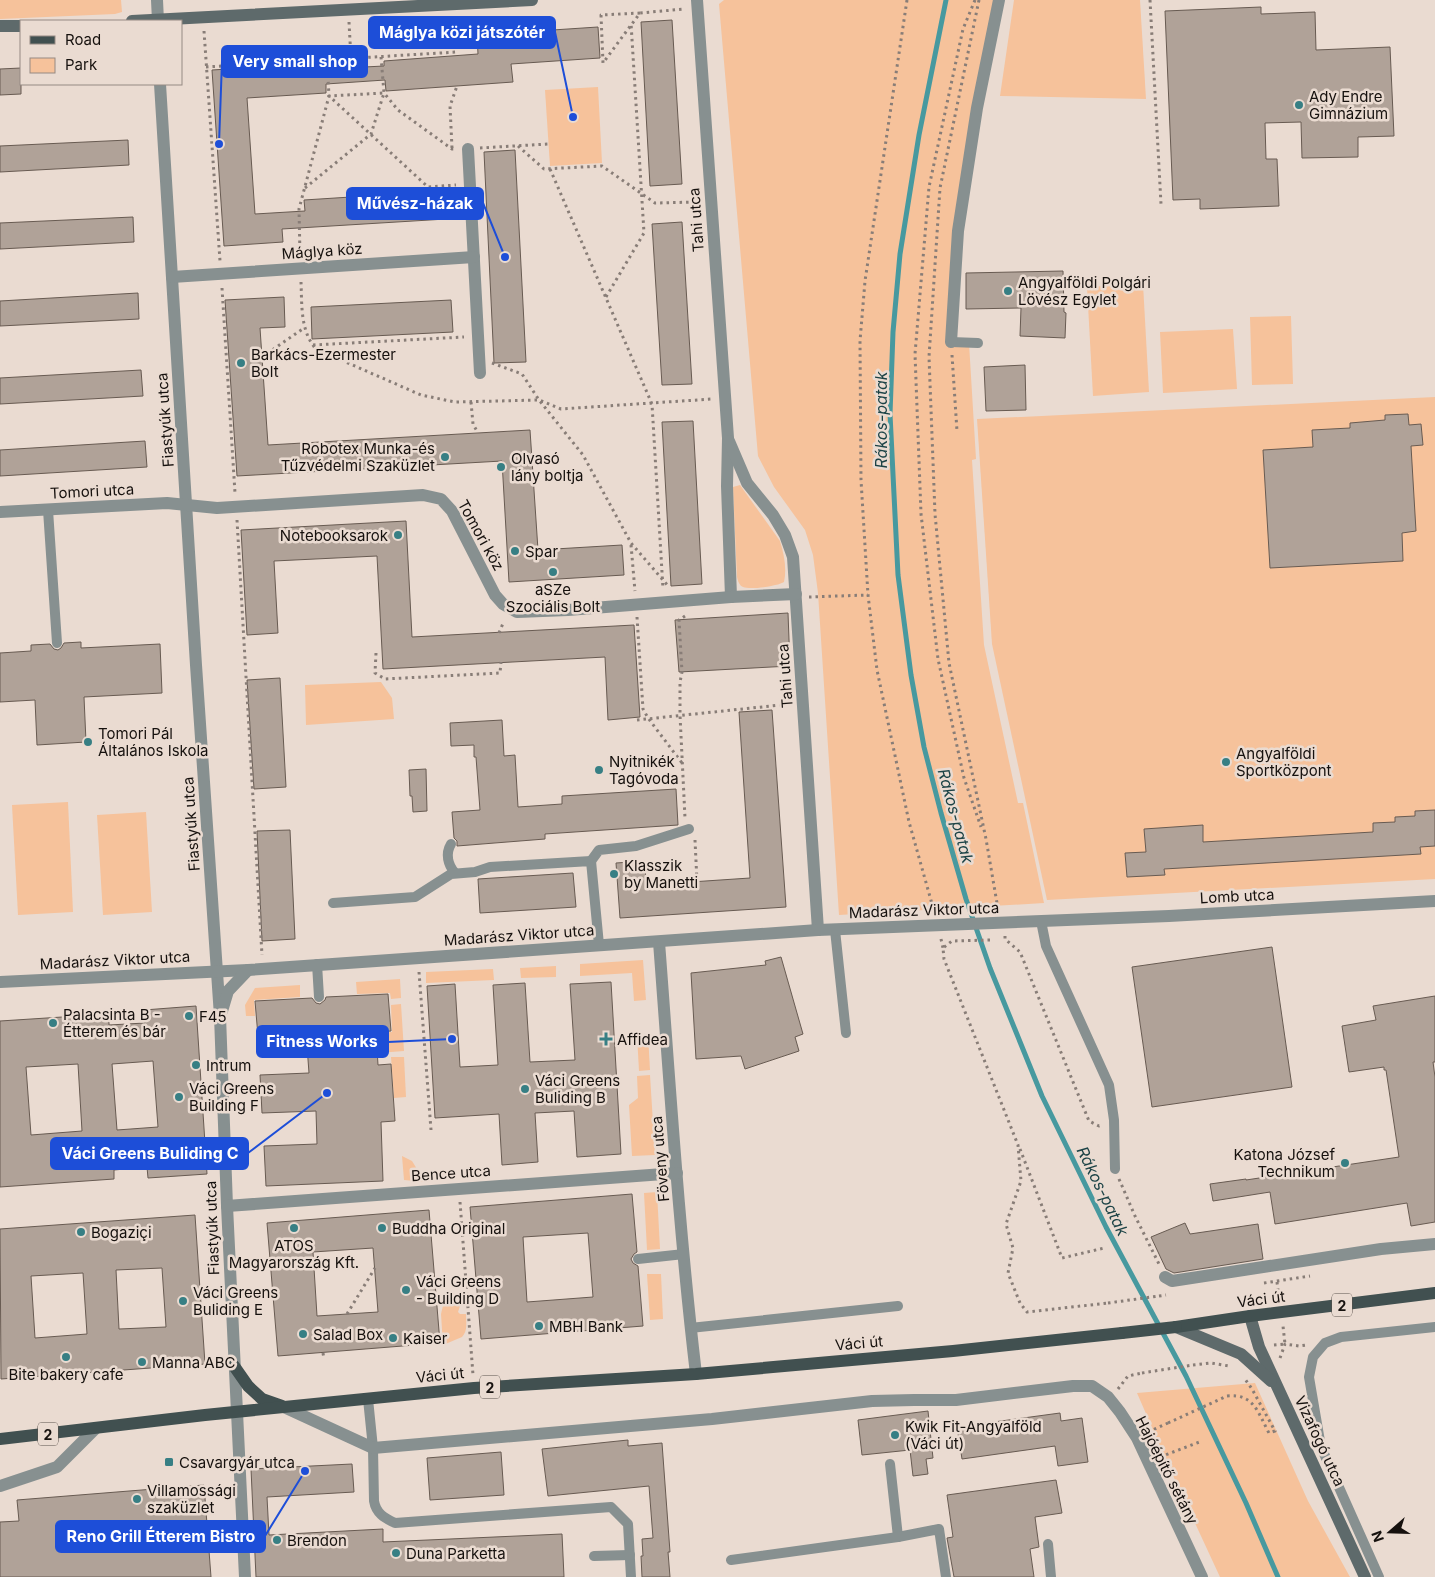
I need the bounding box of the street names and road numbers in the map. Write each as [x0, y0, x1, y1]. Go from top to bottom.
street label: Tahi utca [684, 187, 708, 253]
street label: Máglya köz [281, 239, 363, 263]
street label: Fiastyúk utca [152, 372, 178, 468]
street label: Tomori utca [49, 479, 135, 503]
street label: Tomori köz [454, 496, 508, 574]
street label: Tahi utca [773, 643, 797, 709]
street label: Fiastyúk utca [178, 776, 204, 872]
street label: Lomb utca [1199, 885, 1275, 907]
street label: Madarász Viktor utca [848, 898, 1000, 922]
street label: Madarász Viktor utca [443, 920, 595, 950]
street label: Madarász Viktor utca [39, 947, 191, 973]
street label: Föveny utca [647, 1115, 673, 1203]
street label: Bence utca [411, 1161, 491, 1185]
street label: Fiastyúk utca [201, 1180, 223, 1276]
street label: Váci út [1236, 1287, 1286, 1311]
road number: 2 [1332, 1294, 1352, 1316]
street label: Váci út [834, 1331, 884, 1355]
street label: Váci út [415, 1363, 465, 1387]
road number: 2 [480, 1375, 500, 1398]
street label: Vizafogó utca [1291, 1393, 1349, 1489]
street label: Hajóépítő sétány [1132, 1413, 1203, 1528]
road number: 2 [38, 1422, 58, 1446]

